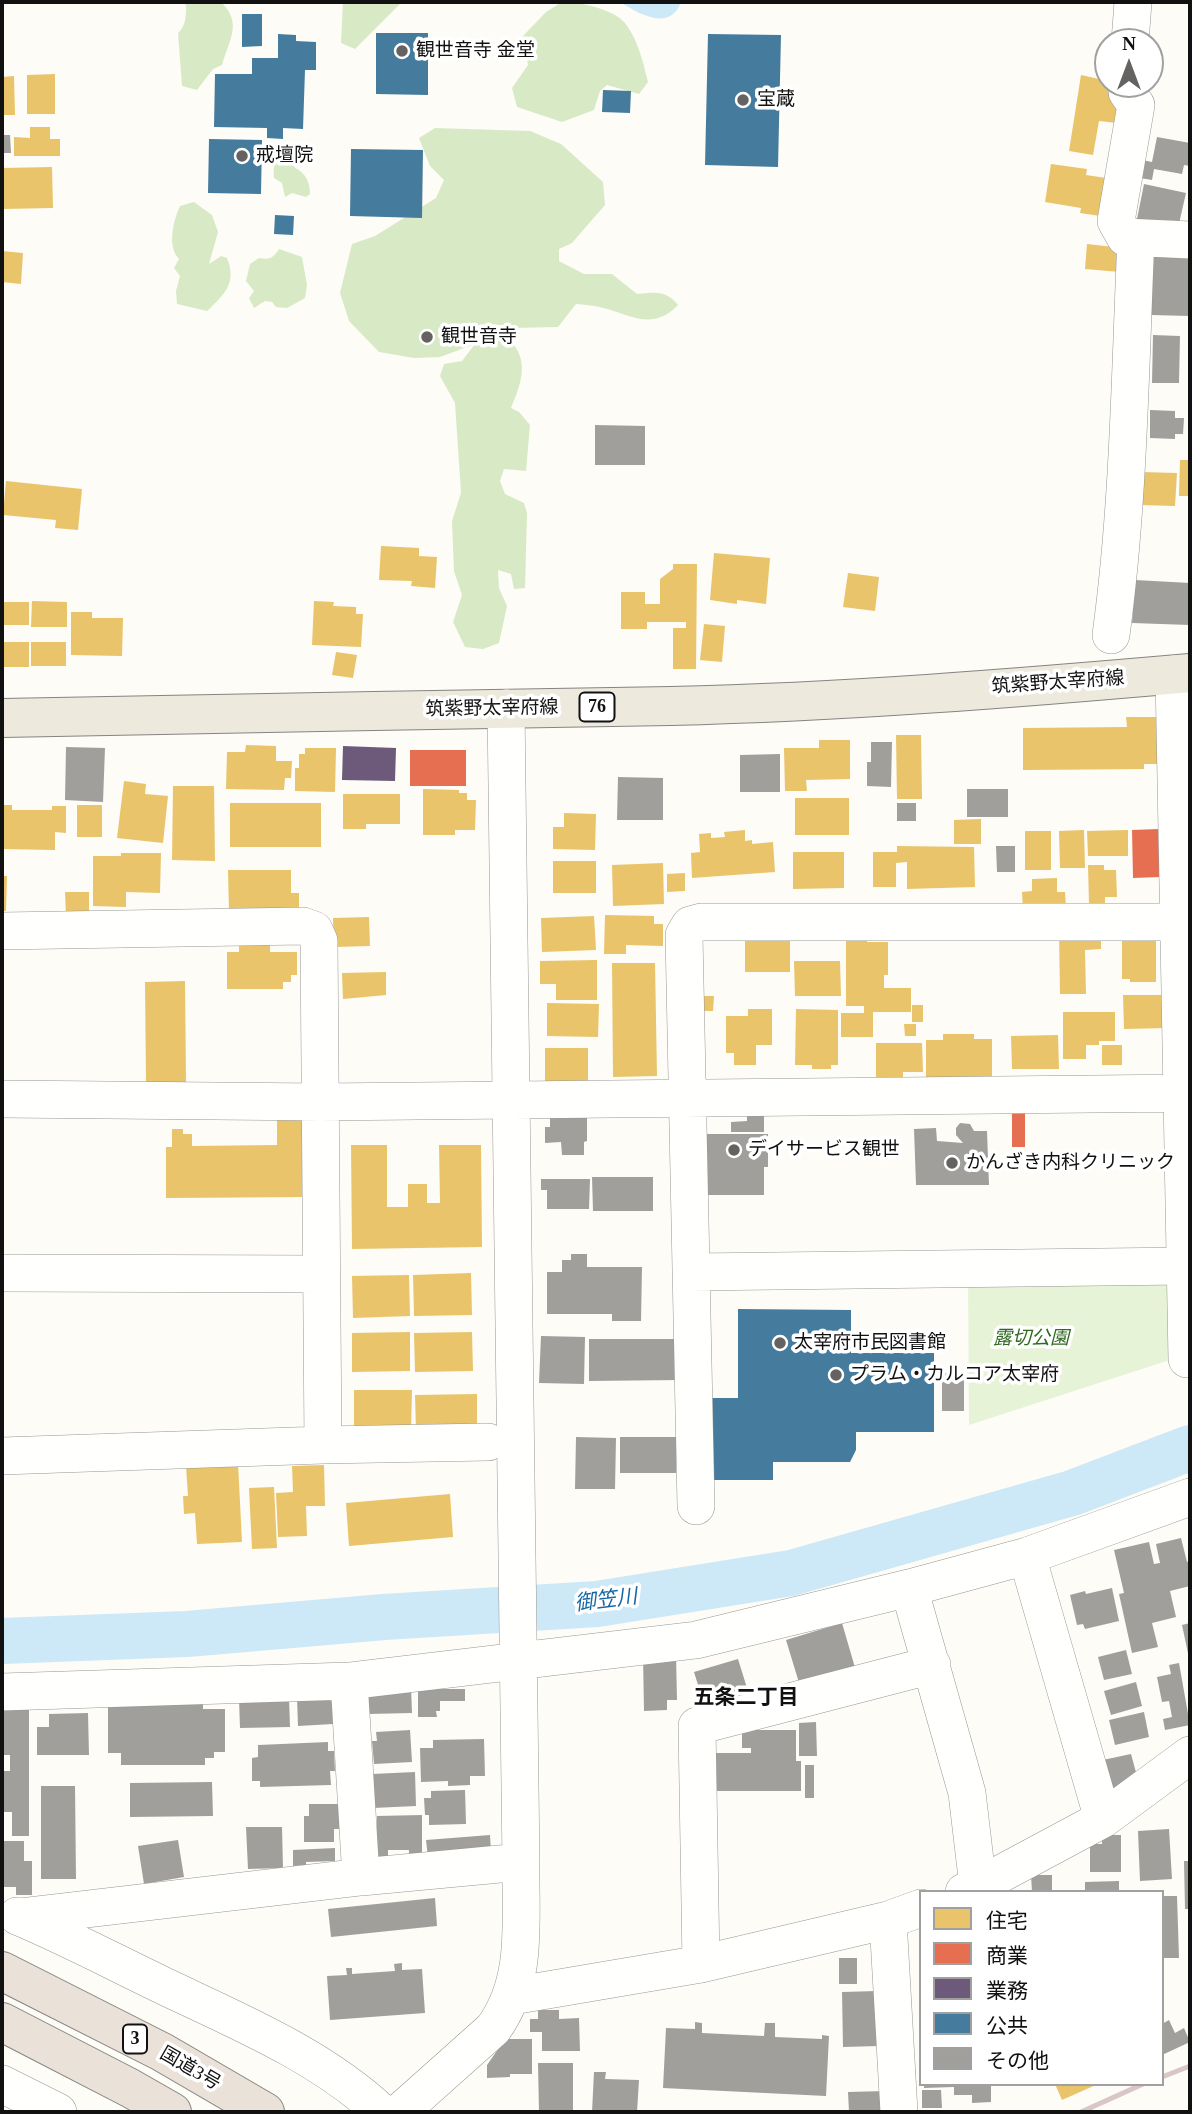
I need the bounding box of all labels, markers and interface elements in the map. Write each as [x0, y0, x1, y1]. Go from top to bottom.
north arrow [1094, 28, 1164, 98]
text: N [1122, 33, 1136, 54]
place label: 観世音寺 金堂 [416, 40, 535, 62]
marker: 観世音寺 金堂 [394, 43, 410, 59]
place label: 宝蔵 [757, 89, 795, 111]
marker: 宝蔵 [735, 92, 751, 108]
place label: 戒壇院 [256, 145, 313, 167]
marker: 戒壇院 [234, 148, 250, 164]
place label: 観世音寺 [441, 326, 517, 348]
marker: 観世音寺 [419, 329, 435, 345]
street label: 筑紫野太宰府線 [991, 667, 1125, 699]
road number: 76 [580, 692, 614, 722]
street label: 筑紫野太宰府線 [425, 696, 559, 722]
place label: デイサービス観世 [748, 1139, 900, 1161]
marker: デイサービス観世 [726, 1142, 742, 1158]
place label: かんざき内科クリニック [966, 1152, 1175, 1174]
marker: かんざき内科クリニック [944, 1155, 960, 1171]
park label: 露切公園 [993, 1328, 1069, 1350]
place label: 太宰府市民図書館 [794, 1332, 946, 1354]
marker: 太宰府市民図書館 [772, 1335, 788, 1351]
place label: プラム・カルコア太宰府 [850, 1364, 1059, 1386]
marker: プラム・カルコア太宰府 [828, 1367, 844, 1383]
water label: 御笠川 [573, 1585, 639, 1617]
district label: 五条二丁目 [694, 1686, 798, 1712]
legend [919, 1890, 1164, 2086]
text: 住宅 [986, 1909, 1028, 1933]
text: 商業 [986, 1944, 1028, 1968]
text: 業務 [986, 1979, 1028, 2003]
text: 公共 [986, 2014, 1028, 2038]
road number: 3 [123, 2024, 147, 2054]
street label: 国道3号 [156, 2043, 224, 2095]
text: その他 [986, 2049, 1049, 2073]

